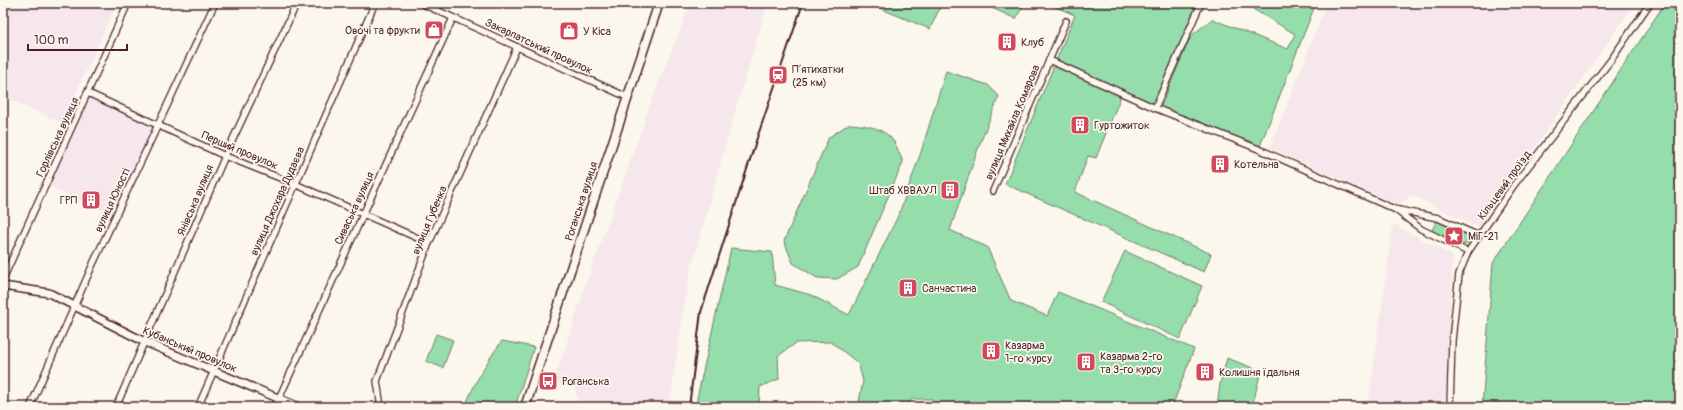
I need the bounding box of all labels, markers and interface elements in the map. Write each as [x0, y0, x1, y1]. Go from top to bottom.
street label: Закарпатський провулок [483, 16, 595, 77]
shop icon: Овочі та фрукти [423, 19, 445, 41]
shop icon: У Кіса [558, 20, 580, 42]
place label: Овочі та фрукти [345, 24, 420, 37]
place label: У Кіса [583, 25, 611, 38]
scale bar [28, 26, 127, 52]
building icon: Клуб [996, 31, 1018, 53]
text: 100 m [34, 33, 69, 48]
place label: Клуб [1021, 36, 1045, 49]
place label: Пʼятихатки (25 км) [792, 63, 844, 89]
street label: вулиця Михайла Комарова [982, 63, 1043, 182]
station icon: Пʼятихатки (25 км) [767, 64, 789, 86]
street label: Горлівська вулиця [33, 95, 82, 179]
building icon: Гуртожиток [1069, 114, 1091, 136]
place label: Гуртожиток [1094, 119, 1150, 132]
street label: Перший провулок [200, 129, 280, 173]
street label: вулиця Джохара Дудаєва [248, 145, 307, 258]
street label: Кільцевий проїзд [1475, 148, 1534, 222]
building icon: Котельна [1209, 153, 1231, 175]
place label: Котельна [1234, 158, 1279, 171]
street label: Роганська вулиця [563, 160, 600, 242]
street label: Янівська вулиця [175, 163, 216, 238]
street label: вулиця Юності [92, 166, 133, 234]
street label: Сиваська вулиця [332, 170, 377, 247]
building icon: Штаб ХВВАУЛ [939, 179, 961, 201]
street label: вулиця Губенка [409, 184, 450, 256]
place label: Штаб ХВВАУЛ [869, 184, 936, 197]
building icon: ГРП [80, 189, 102, 211]
place label: ГРП [60, 194, 77, 207]
place icon: МіГ-21 [1443, 225, 1465, 247]
place label: МіГ-21 [1468, 230, 1498, 243]
building icon: Санчастина [897, 277, 919, 299]
place label: Санчастина [922, 282, 976, 295]
street label: Кубанський провулок [141, 324, 239, 375]
place label: Казарма 1-го курсу [1005, 339, 1052, 365]
building icon: Казарма 1-го курсу [980, 340, 1002, 362]
place label: Казарма 2-го та 3-го курсу [1100, 350, 1162, 376]
building icon: Казарма 2-го та 3-го курсу [1075, 351, 1097, 373]
building icon: Колишня їдальня [1194, 361, 1216, 383]
place label: Колишня їдальня [1219, 366, 1300, 379]
bus stop icon: Роганська [537, 370, 559, 392]
place label: Роганська [562, 375, 609, 388]

